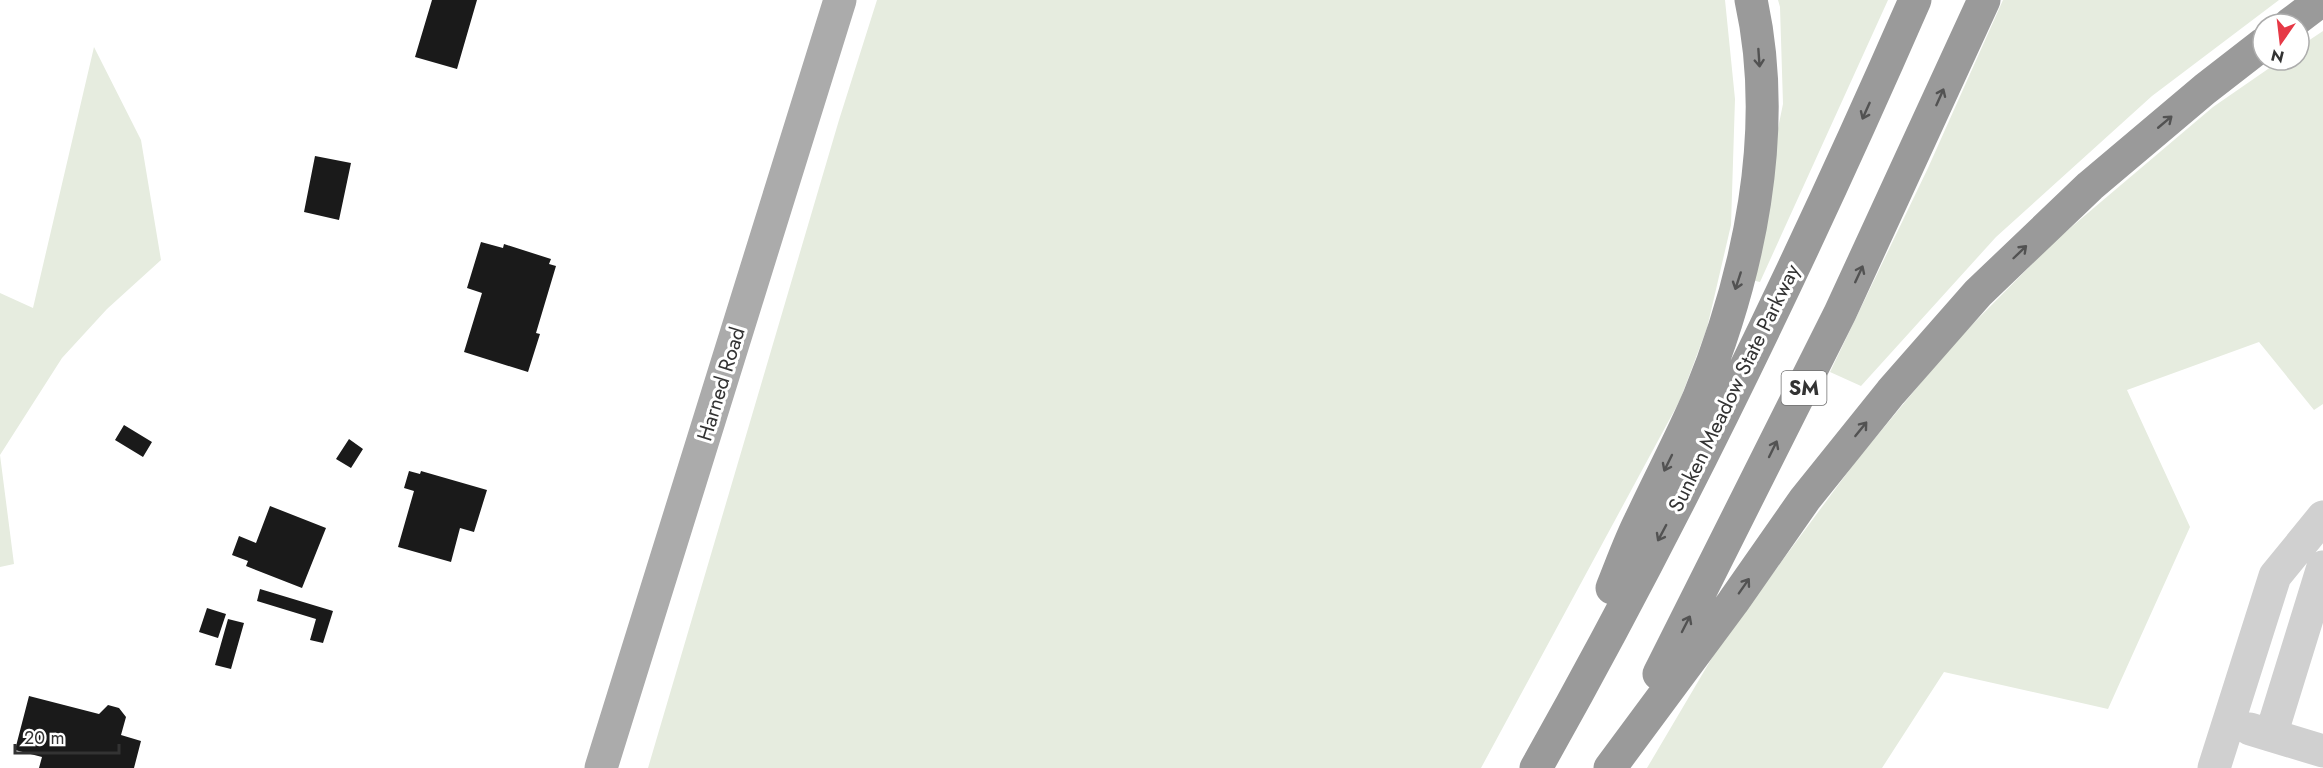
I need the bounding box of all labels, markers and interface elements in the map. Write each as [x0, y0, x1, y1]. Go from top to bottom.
north arrow [2251, 12, 2311, 72]
text: N [2269, 43, 2286, 69]
one-way arrow [1754, 48, 1765, 67]
one-way arrow [1935, 88, 1946, 107]
one-way arrow [1859, 102, 1870, 120]
one-way arrow [2157, 115, 2172, 129]
one-way arrow [2013, 245, 2028, 259]
street label: Sunken Meadow State Parkway [1661, 258, 1807, 517]
one-way arrow [1853, 266, 1865, 284]
one-way arrow [1732, 271, 1743, 290]
street label: Harned Road [689, 323, 753, 445]
road number: SM [1782, 371, 1826, 405]
one-way arrow [1854, 422, 1867, 438]
one-way arrow [1768, 441, 1779, 459]
one-way arrow [1662, 454, 1674, 472]
one-way arrow [1656, 523, 1668, 541]
one-way arrow [1738, 578, 1750, 594]
one-way arrow [1680, 615, 1692, 633]
scale bar [15, 717, 118, 755]
text: 20 m [24, 725, 64, 751]

